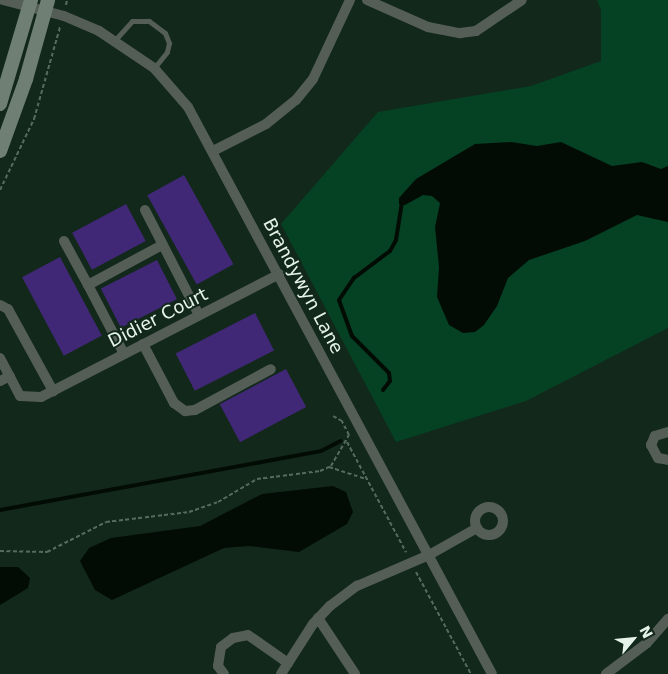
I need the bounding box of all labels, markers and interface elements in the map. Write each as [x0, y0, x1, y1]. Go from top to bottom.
street label: Brandywyn Lane [258, 215, 348, 357]
street label: Didier Court [105, 284, 211, 352]
north arrow [608, 614, 658, 664]
text: N [636, 623, 656, 641]

